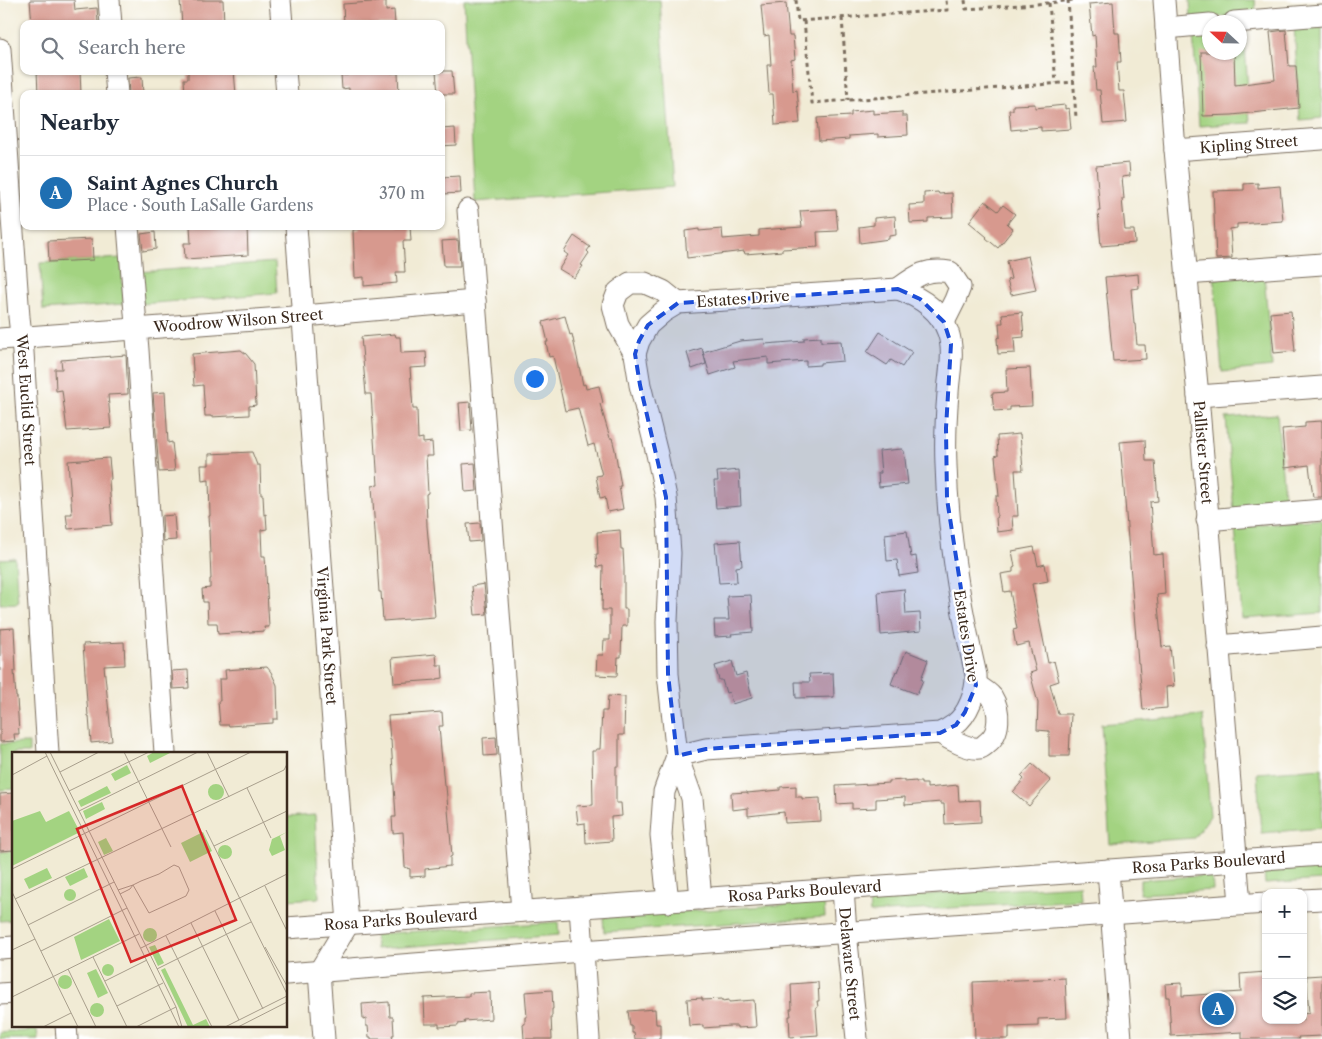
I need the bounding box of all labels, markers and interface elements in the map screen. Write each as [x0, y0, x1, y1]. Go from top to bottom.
north arrow [1202, 15, 1247, 60]
search box [20, 20, 445, 75]
icon: search [38, 34, 66, 62]
text: Search here [78, 36, 186, 59]
text: Nearby [40, 110, 119, 135]
street label: Kipling Street [1199, 131, 1299, 157]
text: Saint Agnes Church [87, 172, 279, 195]
text: A [50, 183, 62, 203]
text: 370 m [379, 183, 425, 203]
text: Place · South LaSalle Gardens [87, 195, 313, 215]
street label: Estates Drive [696, 286, 790, 311]
street label: Woodrow Wilson Street [152, 304, 325, 337]
street label: West Euclid Street [12, 332, 40, 467]
your location [522, 366, 548, 392]
street label: Pallister Street [1189, 400, 1217, 506]
street label: Virginia Park Street [312, 565, 342, 706]
street label: Estates Drive [950, 588, 983, 683]
inset map [12, 752, 288, 1026]
street label: Rosa Parks Boulevard [1131, 848, 1286, 877]
street label: Rosa Parks Boulevard [727, 876, 882, 906]
map controls [1262, 889, 1307, 1024]
button: + [1262, 889, 1307, 934]
street label: Rosa Parks Boulevard [323, 905, 478, 934]
street label: Delaware Street [835, 906, 865, 1022]
button: − [1262, 934, 1307, 979]
button: layers [1262, 979, 1307, 1024]
pin: A [1202, 990, 1234, 1028]

